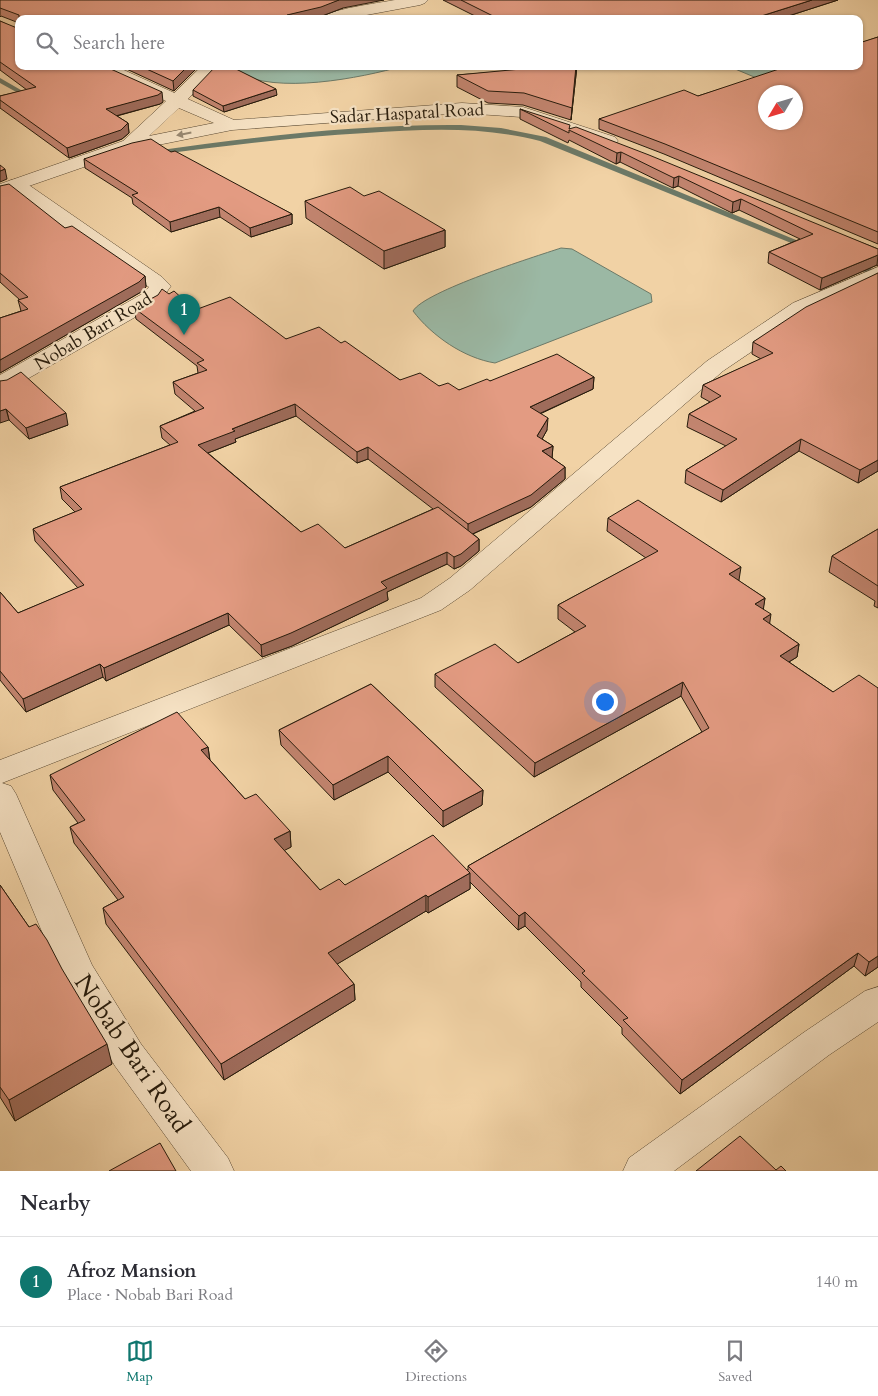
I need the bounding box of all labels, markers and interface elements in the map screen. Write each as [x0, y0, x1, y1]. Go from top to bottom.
search box [15, 15, 863, 70]
icon: search [33, 29, 61, 57]
text: Search here [73, 30, 165, 56]
north arrow [758, 85, 803, 130]
street label: Sadar Haspatal Road [329, 97, 485, 130]
one-way arrow [177, 130, 192, 138]
street label: Nobab Bari Road [30, 286, 157, 376]
pin: 1 [168, 294, 200, 335]
your location [592, 689, 618, 715]
street label: Nobab Bari Road [66, 967, 198, 1140]
text: Nearby [20, 1189, 91, 1218]
text: Afroz Mansion [67, 1258, 196, 1284]
text: 1 [32, 1271, 40, 1293]
text: 140 m [816, 1271, 858, 1293]
text: Place · Nobab Bari Road [67, 1284, 233, 1306]
tab: Map [126, 1337, 154, 1386]
tab: Directions [405, 1337, 467, 1386]
tab: Saved [718, 1337, 752, 1386]

